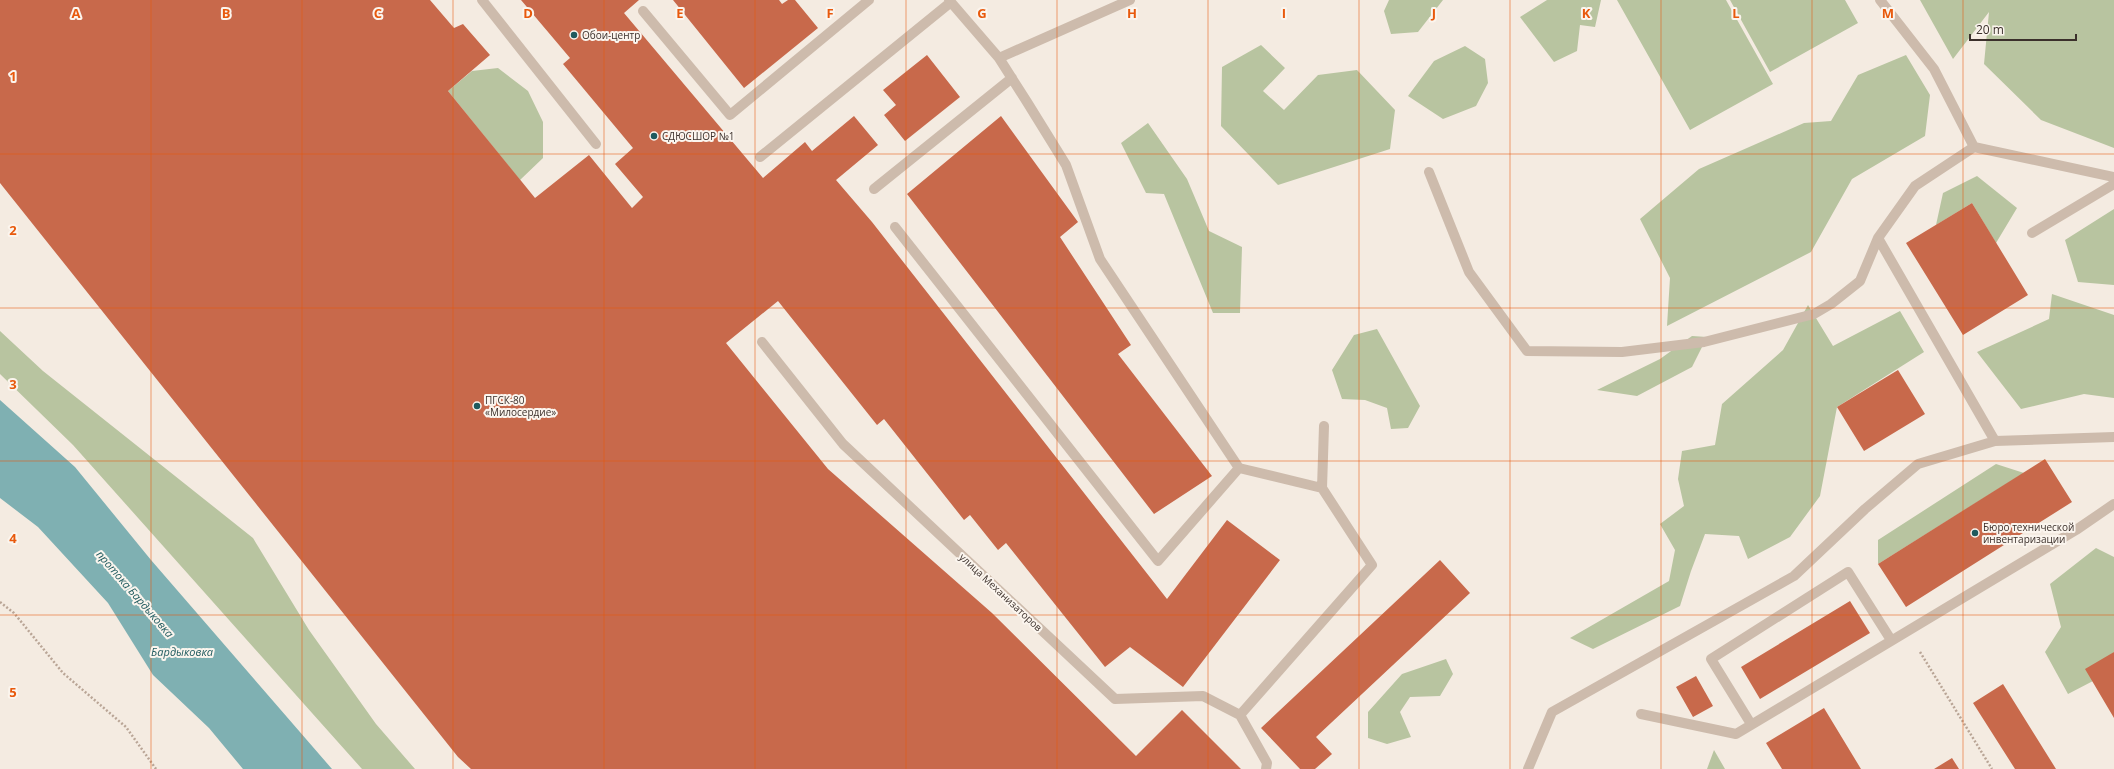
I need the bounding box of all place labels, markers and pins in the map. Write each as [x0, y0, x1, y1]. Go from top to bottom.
place label: Обои-центр [582, 28, 640, 42]
marker: Обои-центр [569, 30, 579, 40]
place label: СДЮСШОР №1 [662, 129, 735, 143]
marker: СДЮСШОР №1 [649, 131, 659, 141]
place label: ПГСК-80 «Милосердие» [485, 393, 556, 419]
marker: ПГСК-80 «Милосердие» [472, 401, 482, 411]
place label: Бюро технической инвентаризации [1983, 520, 2074, 546]
marker: Бюро технической инвентаризации [1970, 528, 1980, 538]

